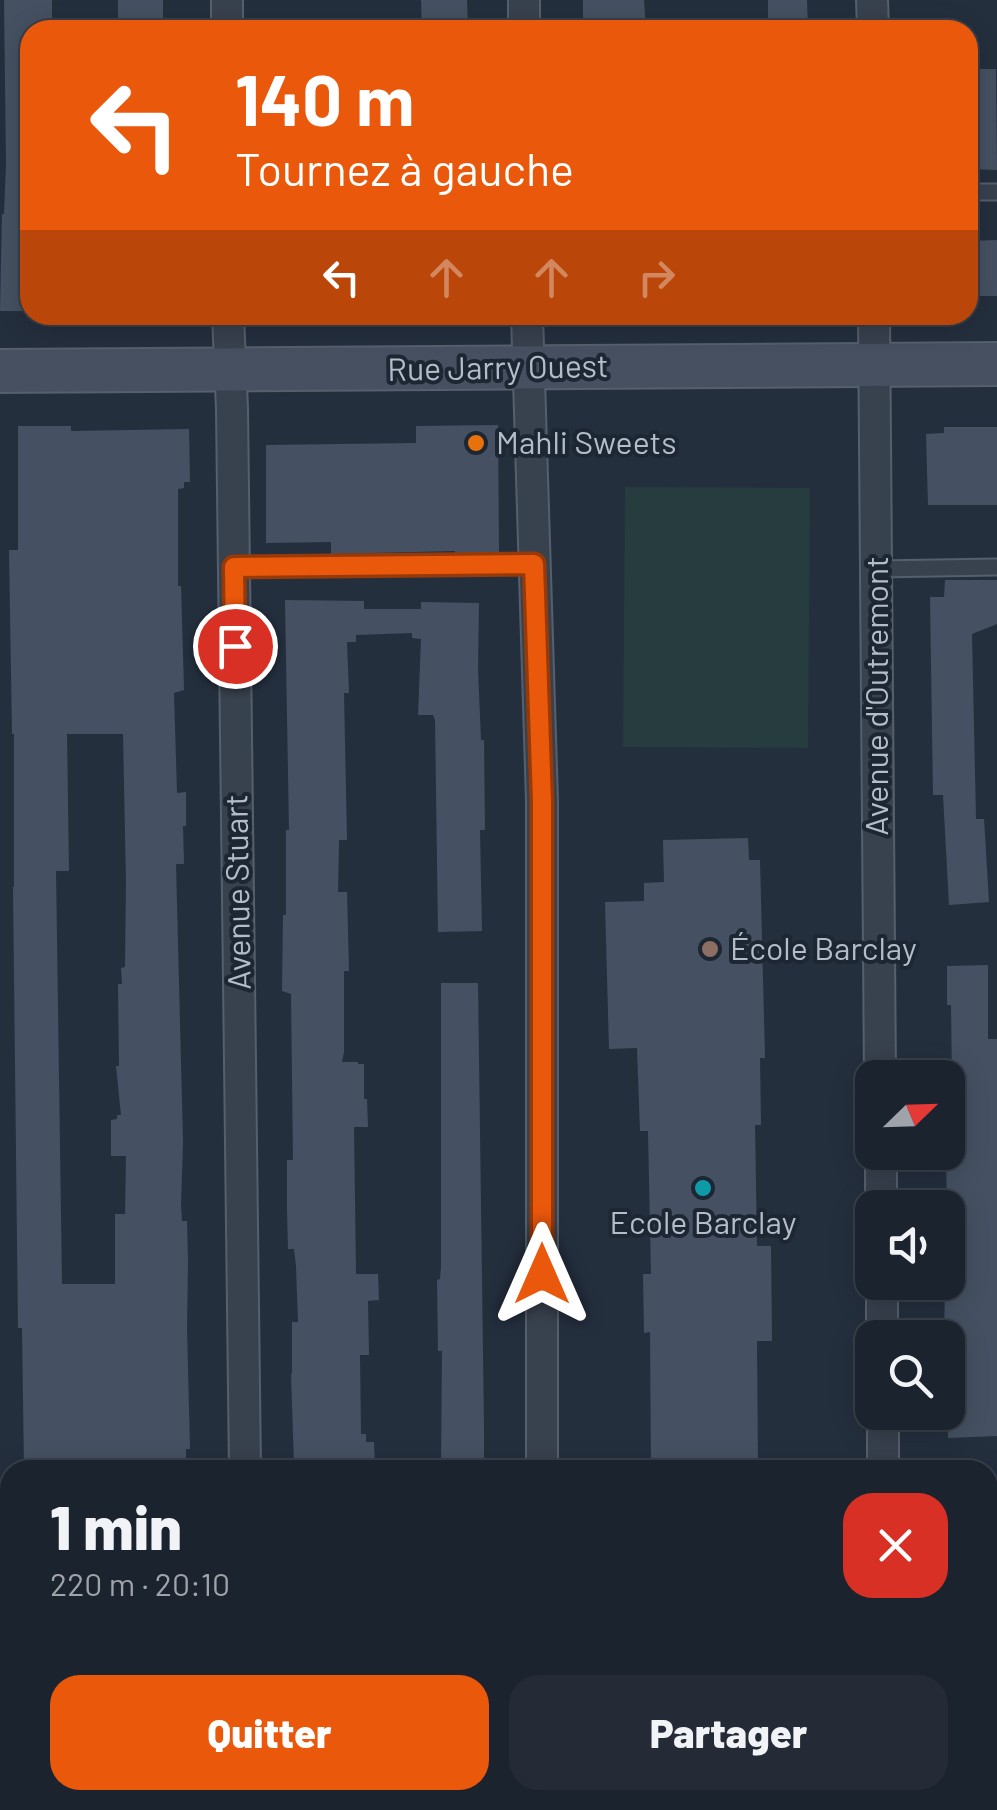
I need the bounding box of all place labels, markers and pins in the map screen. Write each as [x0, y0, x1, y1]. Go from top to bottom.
place label: Mahli Sweets [496, 422, 677, 460]
marker: Mahli Sweets [465, 432, 487, 454]
pin [193, 604, 278, 689]
place label: École Barclay [730, 928, 917, 966]
marker: École Barclay [699, 938, 721, 960]
marker: Ecole Barclay [692, 1177, 714, 1199]
place label: Ecole Barclay [610, 1202, 797, 1240]

